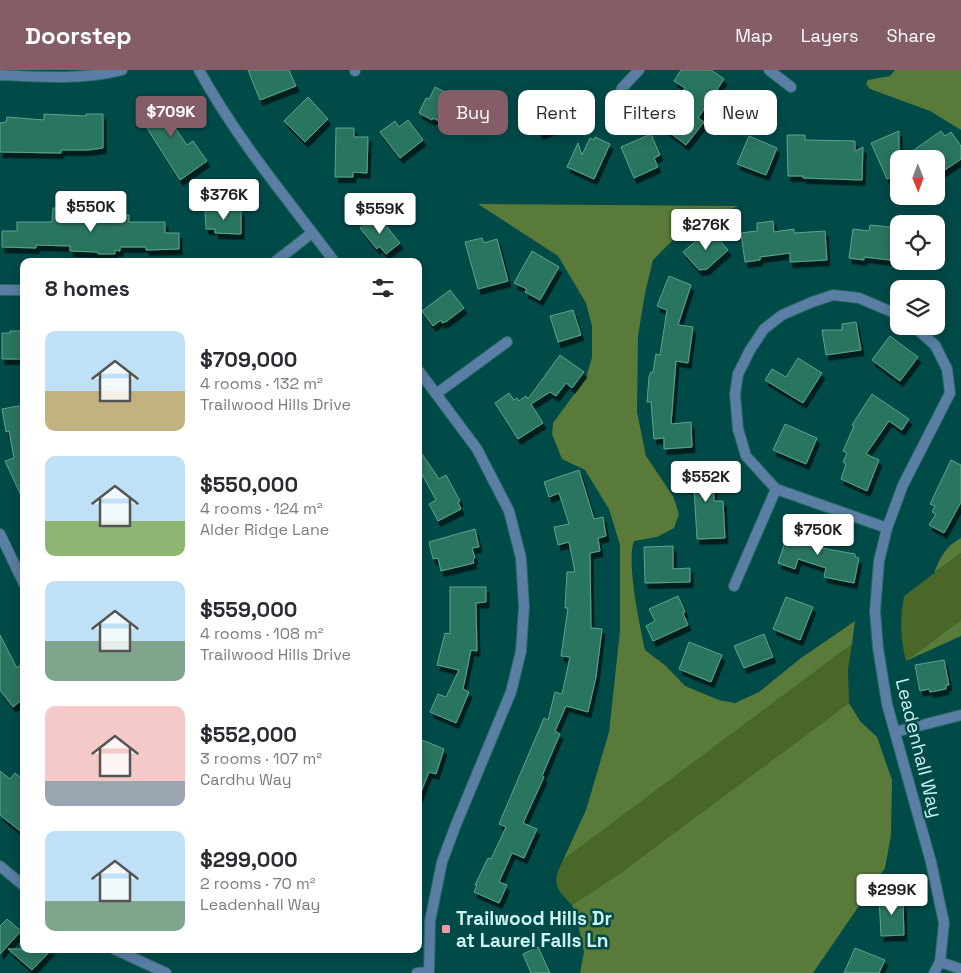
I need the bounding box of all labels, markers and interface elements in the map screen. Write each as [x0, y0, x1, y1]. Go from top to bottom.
text: Doorstep [25, 20, 132, 51]
text: Map [735, 24, 773, 47]
text: Layers [801, 24, 858, 47]
text: Share [886, 24, 936, 47]
chip: Buy [438, 90, 508, 135]
chip: Rent [518, 90, 595, 135]
chip: Filters [605, 90, 694, 135]
chip: New [704, 90, 777, 135]
pin: $709K [136, 96, 206, 138]
text: $709K [147, 101, 195, 122]
north arrow [890, 150, 945, 205]
map controls [890, 150, 945, 335]
pin: $376K [189, 178, 259, 221]
text: $376K [200, 184, 248, 205]
pin: $550K [56, 190, 126, 233]
pin: $559K [345, 192, 415, 235]
text: $550K [66, 196, 116, 217]
text: $559K [356, 198, 404, 219]
pin: $276K [671, 208, 741, 251]
text: $276K [682, 214, 730, 235]
button: locate [890, 215, 945, 270]
icon: filters [369, 274, 397, 302]
text: 8 homes [45, 275, 130, 302]
button: layers [890, 280, 945, 335]
text: $709,000 [200, 346, 297, 373]
icon: home [85, 351, 145, 411]
text: 4 rooms · 132 m² [200, 373, 323, 394]
text: Trailwood Hills Drive [200, 394, 351, 415]
pin: $552K [671, 460, 741, 503]
text: $552K [682, 466, 730, 487]
text: $550,000 [200, 471, 298, 498]
icon: home [85, 476, 145, 536]
text: 4 rooms · 124 m² [200, 498, 323, 519]
pin: $750K [783, 514, 853, 556]
text: Alder Ridge Lane [200, 519, 329, 540]
text: $750K [794, 519, 842, 540]
text: $559,000 [200, 596, 297, 623]
icon: home [85, 601, 145, 661]
text: 4 rooms · 108 m² [200, 623, 324, 644]
text: Trailwood Hills Drive [200, 644, 351, 665]
street label: Leadenhall Way [890, 676, 948, 820]
text: $552,000 [200, 721, 297, 748]
icon: home [85, 726, 145, 786]
text: 3 rooms · 107 m² [200, 748, 322, 769]
text: Cardhu Way [200, 769, 292, 790]
text: $299,000 [200, 846, 298, 873]
icon: home [85, 851, 145, 911]
text: 2 rooms · 70 m² [200, 873, 316, 894]
pin: $299K [857, 874, 927, 916]
text: $299K [868, 879, 916, 900]
text: Leadenhall Way [200, 894, 320, 915]
place label: Trailwood Hills Dr at Laurel Falls Ln [456, 906, 612, 953]
marker: Trailwood Hills Dr at Laurel Falls Ln [440, 923, 452, 935]

